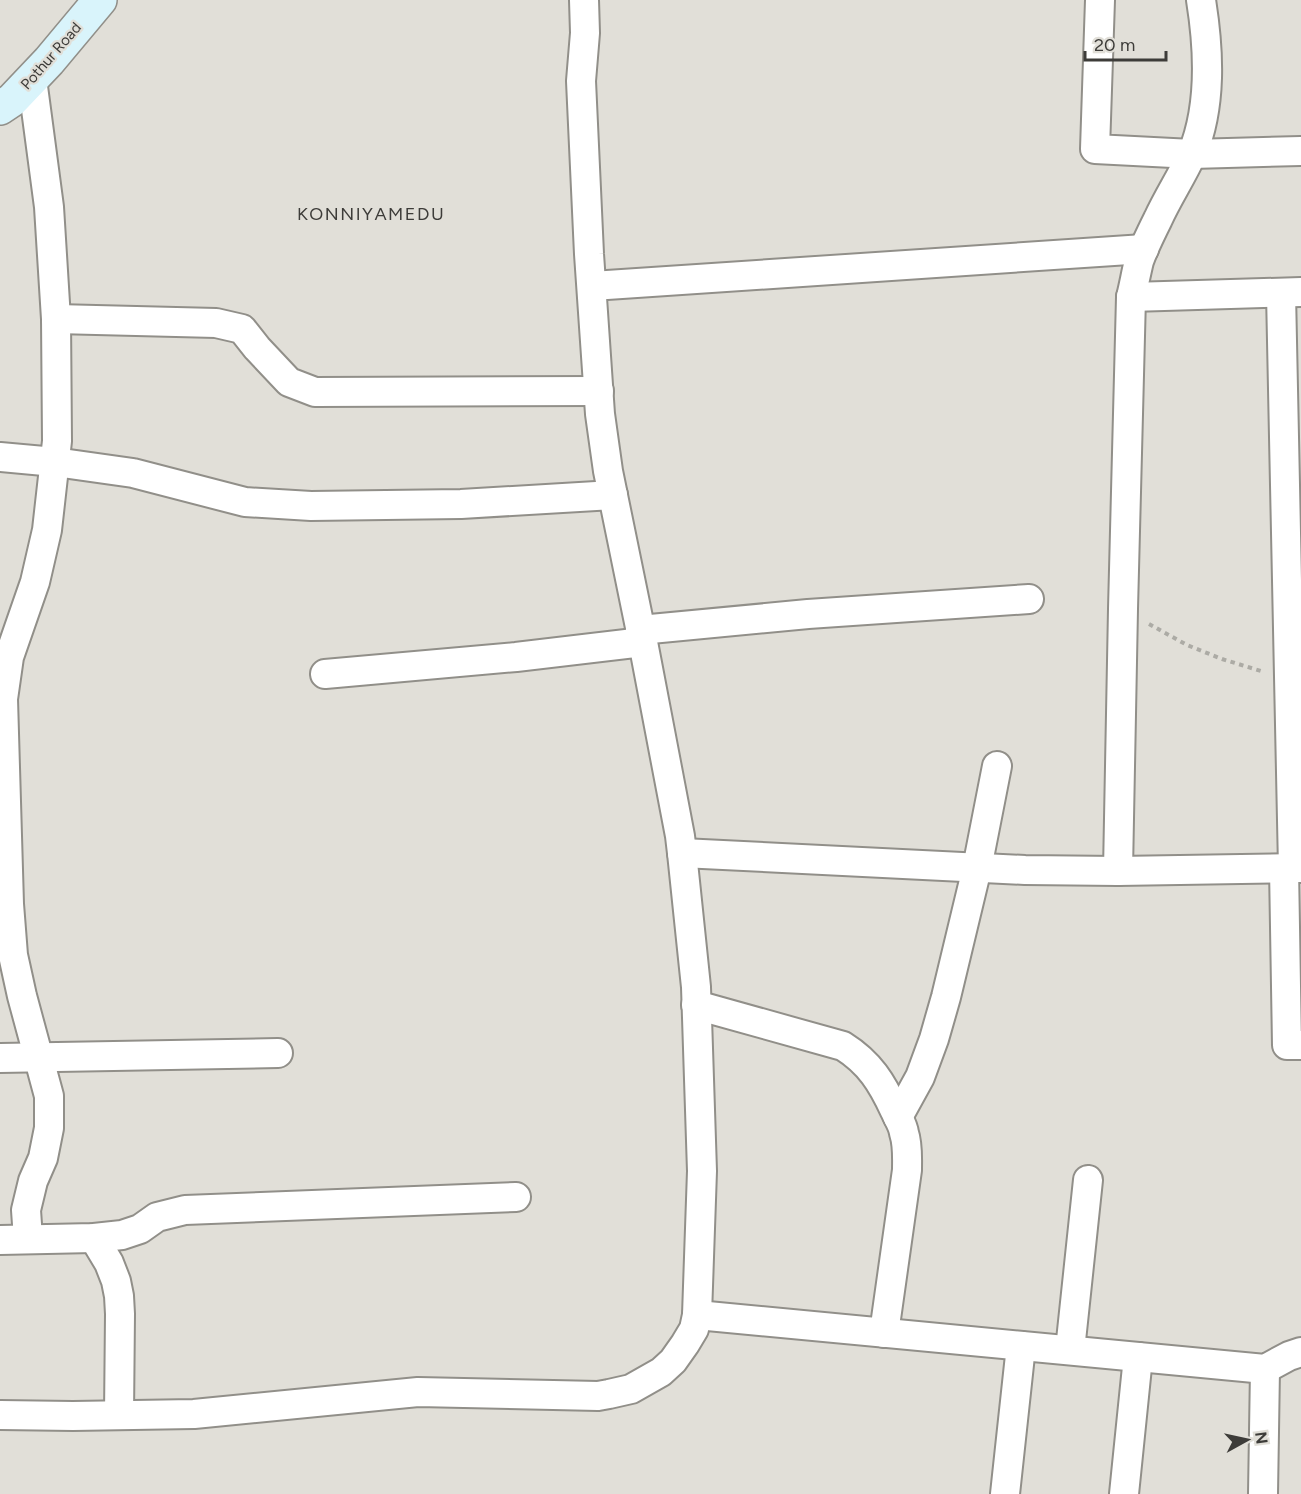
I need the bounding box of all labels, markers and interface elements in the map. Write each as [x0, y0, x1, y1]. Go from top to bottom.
street label: Pothur Road [17, 19, 85, 93]
scale bar [1085, 24, 1166, 62]
text: 20 m [1094, 34, 1135, 56]
district label: KONNIYAMEDU [297, 203, 445, 225]
north arrow [1217, 1410, 1277, 1470]
text: N [1251, 1431, 1272, 1445]

